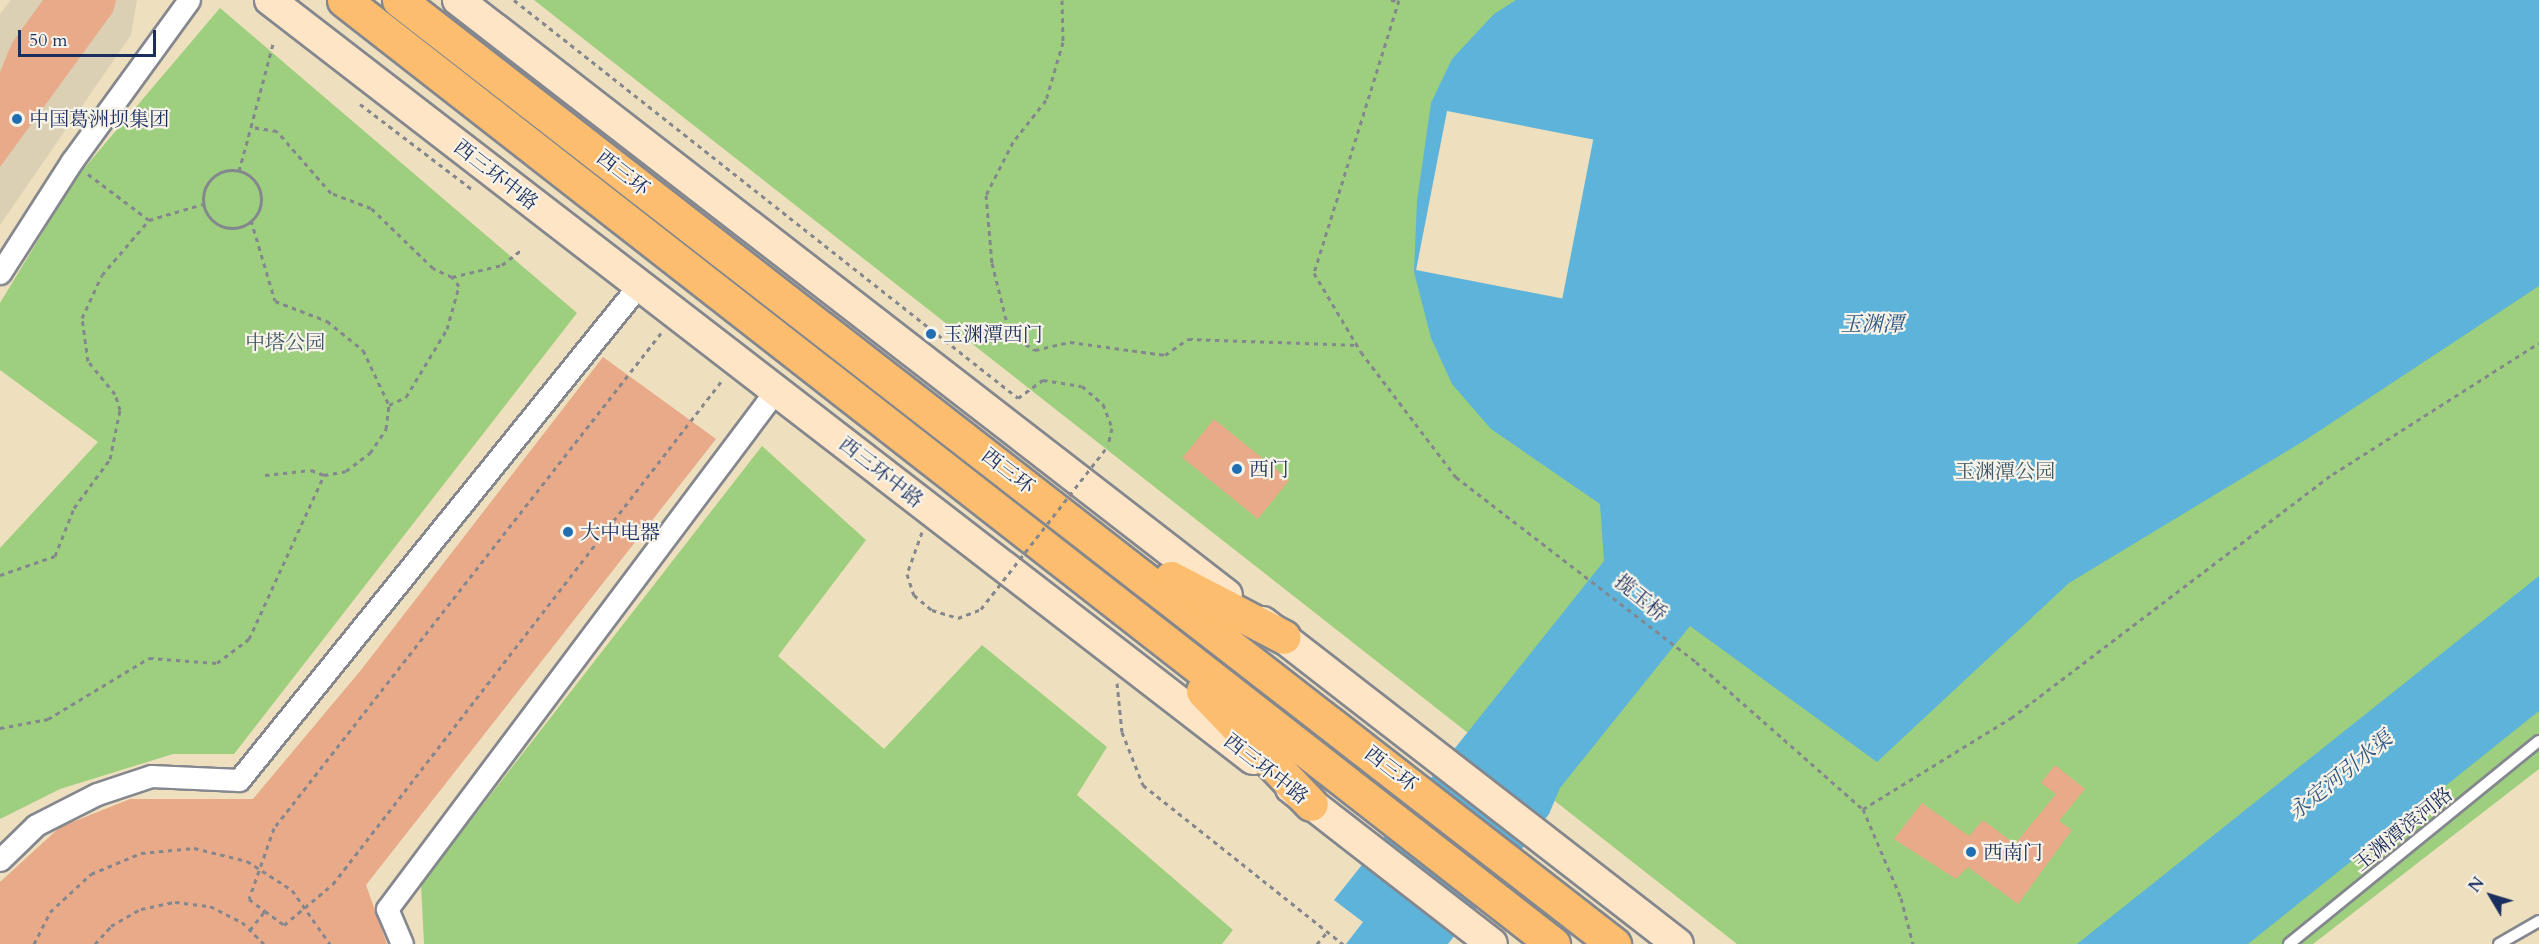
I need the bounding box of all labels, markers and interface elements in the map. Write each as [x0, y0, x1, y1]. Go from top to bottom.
scale bar [21, 18, 159, 56]
text: 50 m [29, 28, 68, 53]
place label: 中国葛洲坝集团 [29, 107, 169, 131]
marker: 中国葛洲坝集团 [10, 112, 24, 126]
street label: 西三环中路 [449, 135, 543, 215]
street label: 西三环 [592, 145, 654, 201]
water label: 玉渊潭 [1841, 312, 1903, 338]
place label: 玉渊潭西门 [943, 322, 1043, 346]
marker: 玉渊潭西门 [924, 327, 938, 341]
park label: 中塔公园 [245, 330, 325, 354]
street label: 西三环中路 [834, 432, 928, 512]
street label: 西三环 [977, 443, 1039, 499]
place label: 西门 [1249, 457, 1289, 481]
park label: 玉渊潭公园 [1955, 459, 2055, 483]
marker: 西门 [1230, 462, 1244, 476]
place label: 大中电器 [580, 520, 660, 544]
marker: 大中电器 [561, 525, 575, 539]
street label: 揽玉桥 [1610, 570, 1672, 626]
water label: 永定河引水渠 [2284, 727, 2398, 825]
street label: 西三环中路 [1219, 729, 1313, 809]
street label: 西三环 [1360, 741, 1422, 797]
street label: 玉渊潭滨河路 [2349, 782, 2457, 876]
place label: 西南门 [1983, 840, 2043, 864]
marker: 西南门 [1964, 845, 1978, 859]
north arrow [2461, 866, 2521, 926]
text: N [2464, 873, 2490, 897]

